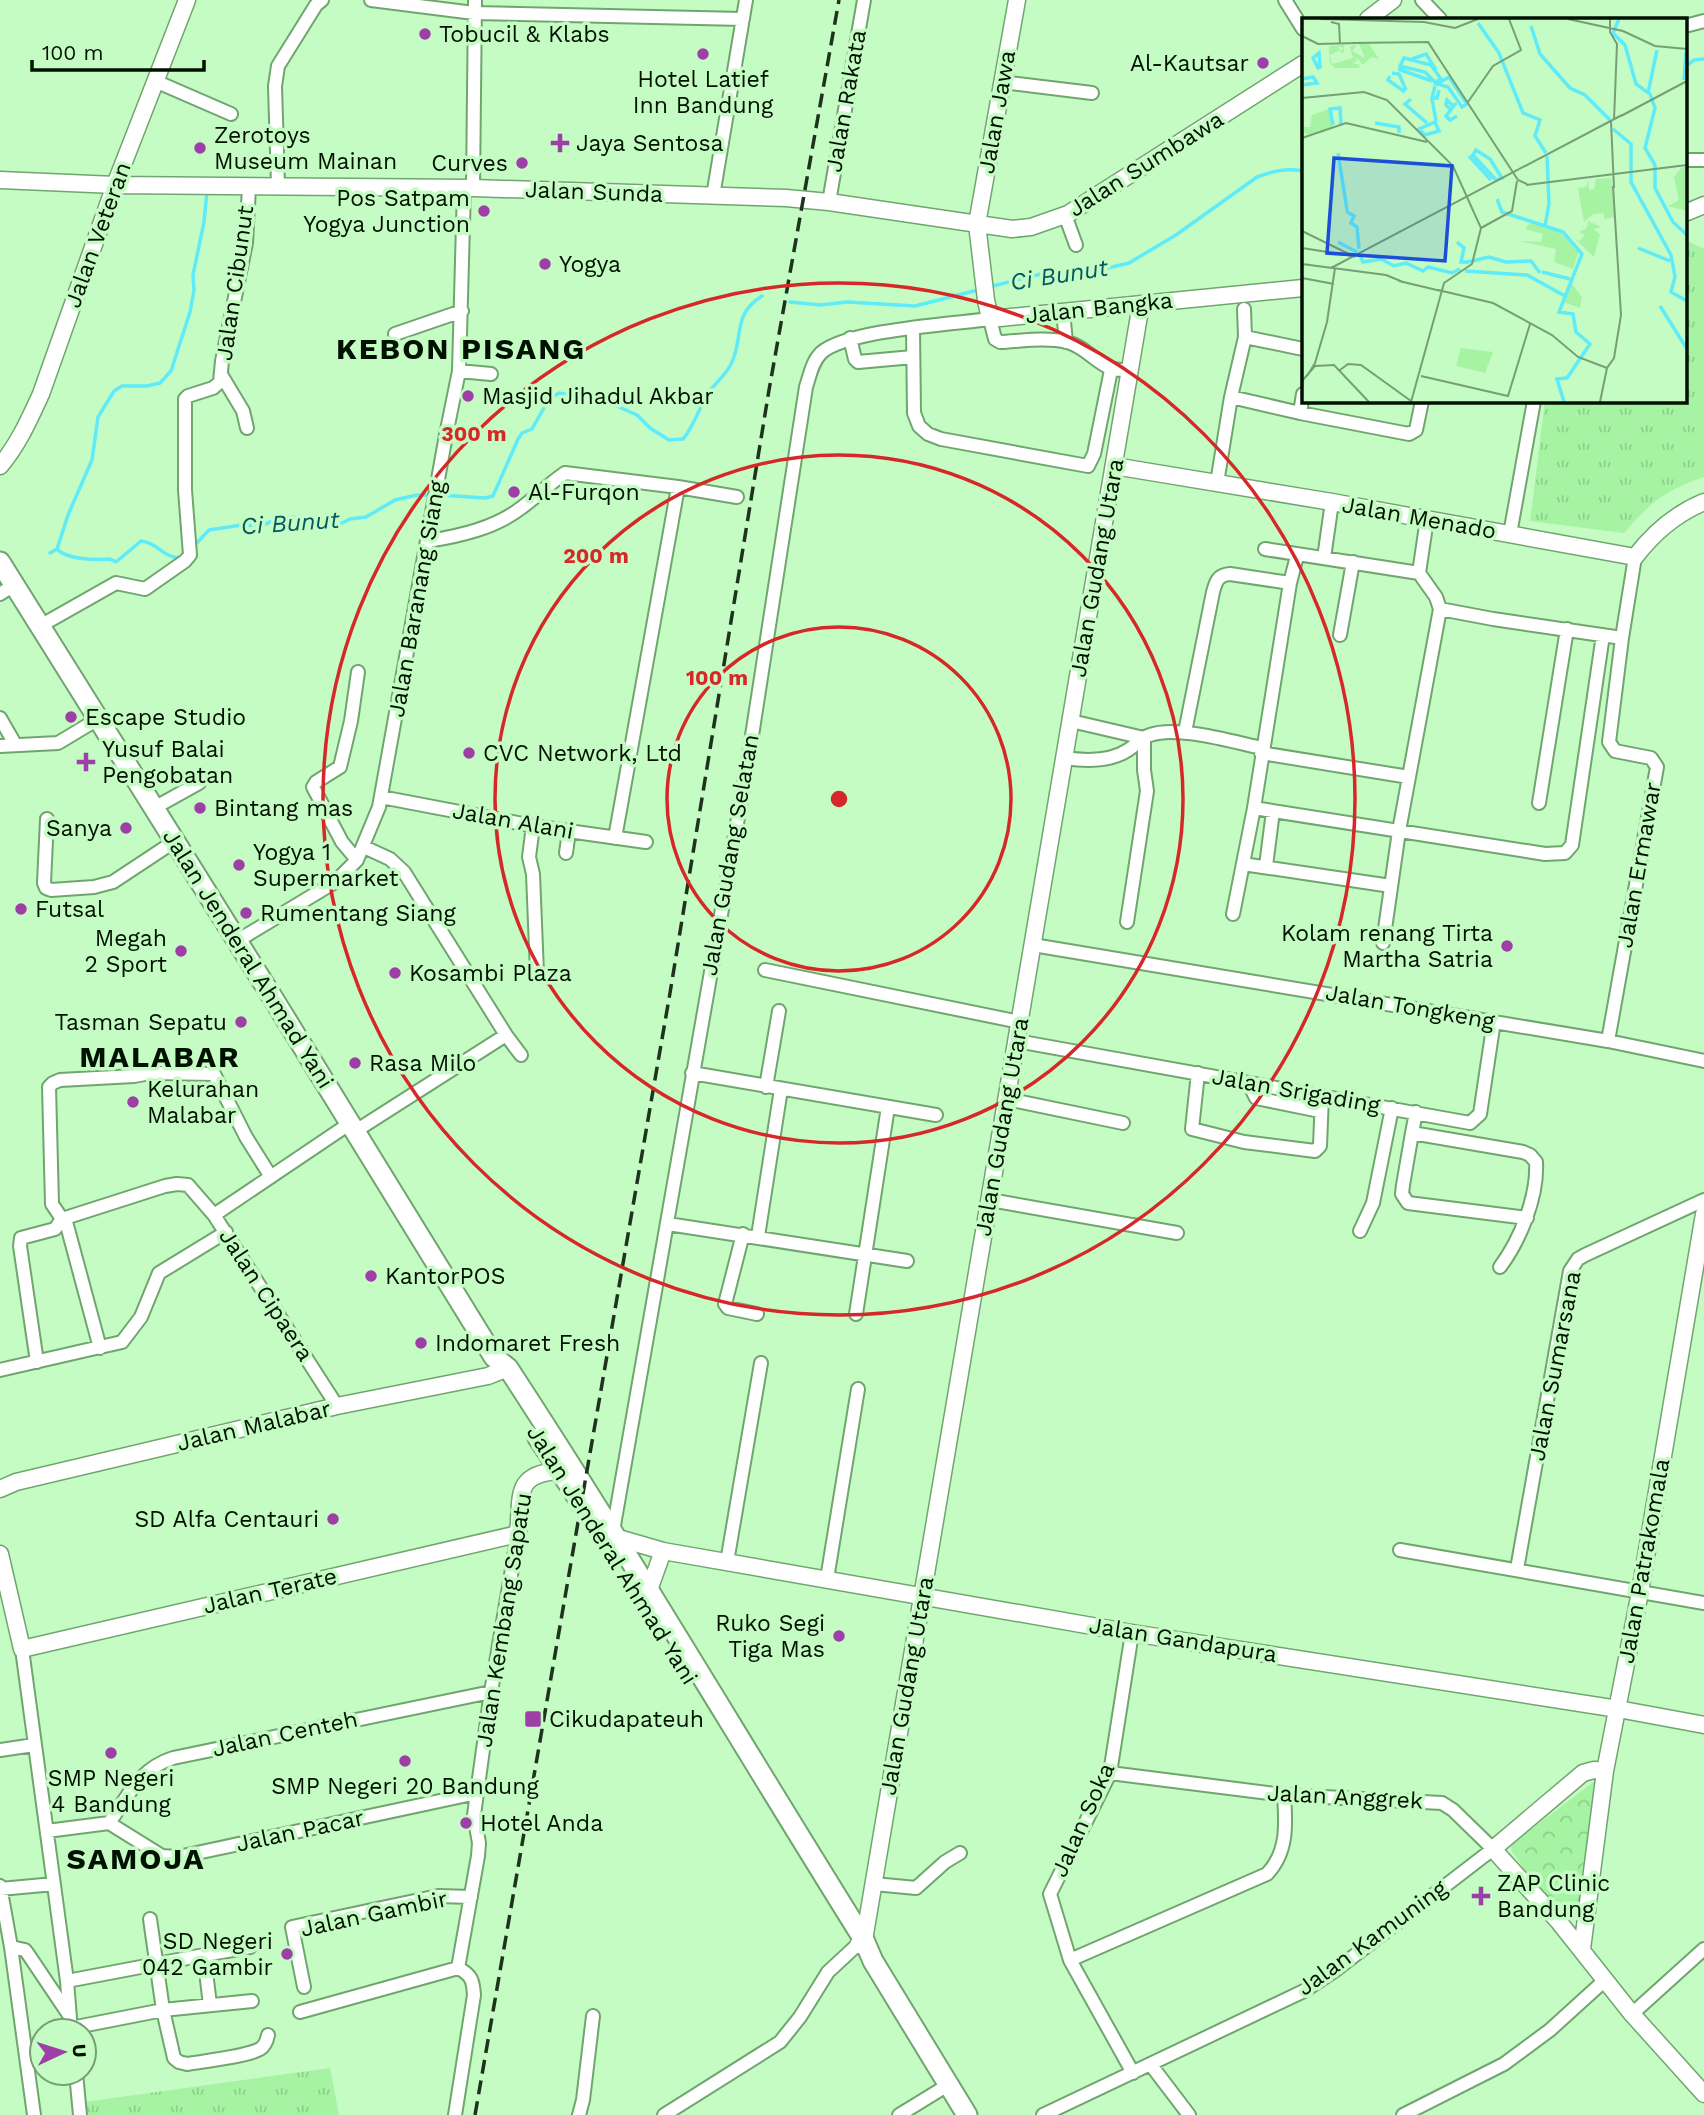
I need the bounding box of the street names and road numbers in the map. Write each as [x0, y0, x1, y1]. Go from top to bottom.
street label: Jalan Rakata [820, 28, 872, 174]
street label: Jalan Jawa [973, 48, 1021, 176]
street label: Jalan Sumbawa [1064, 105, 1228, 223]
street label: Jalan Veteran [59, 159, 137, 311]
street label: Jalan Sunda [524, 176, 664, 208]
street label: Jalan Cibunut [211, 203, 259, 362]
street label: Jalan Bangka [1024, 287, 1174, 329]
street label: Jalan Gudang Utara [1064, 457, 1130, 679]
street label: Jalan Baranang Siang [383, 478, 451, 719]
street label: Jalan Menado [1340, 491, 1498, 545]
street label: Jalan Gudang Selatan [695, 732, 765, 978]
street label: Jalan Ermawar [1611, 780, 1667, 950]
street label: Jalan Alani [450, 797, 576, 845]
street label: Jalan Jenderal Ahmad Yani [157, 824, 339, 1094]
street label: Jalan Tongkeng [1323, 979, 1497, 1035]
street label: Jalan Gudang Utara [969, 1016, 1035, 1238]
street label: Jalan Srigading [1210, 1063, 1383, 1119]
street label: Jalan Cipaera [213, 1224, 319, 1366]
street label: Jalan Sumarsana [1523, 1269, 1587, 1463]
street label: Jalan Malabar [174, 1395, 334, 1457]
street label: Jalan Jenderal Ahmad Yani [521, 1420, 703, 1690]
street label: Jalan Patrakomala [1613, 1456, 1675, 1666]
street label: Jalan Kembang Sapatu [471, 1491, 537, 1749]
street label: Jalan Terate [201, 1563, 339, 1619]
street label: Jalan Gudang Utara [874, 1575, 940, 1797]
street label: Jalan Gandapura [1087, 1612, 1279, 1668]
street label: Jalan Centeh [210, 1705, 360, 1763]
street label: Jalan Soka [1046, 1759, 1120, 1881]
street label: Jalan Anggrek [1266, 1779, 1424, 1815]
street label: Jalan Pacar [234, 1804, 366, 1858]
street label: Jalan Kamuning [1292, 1874, 1453, 2001]
street label: Jalan Gambir [298, 1885, 450, 1943]

